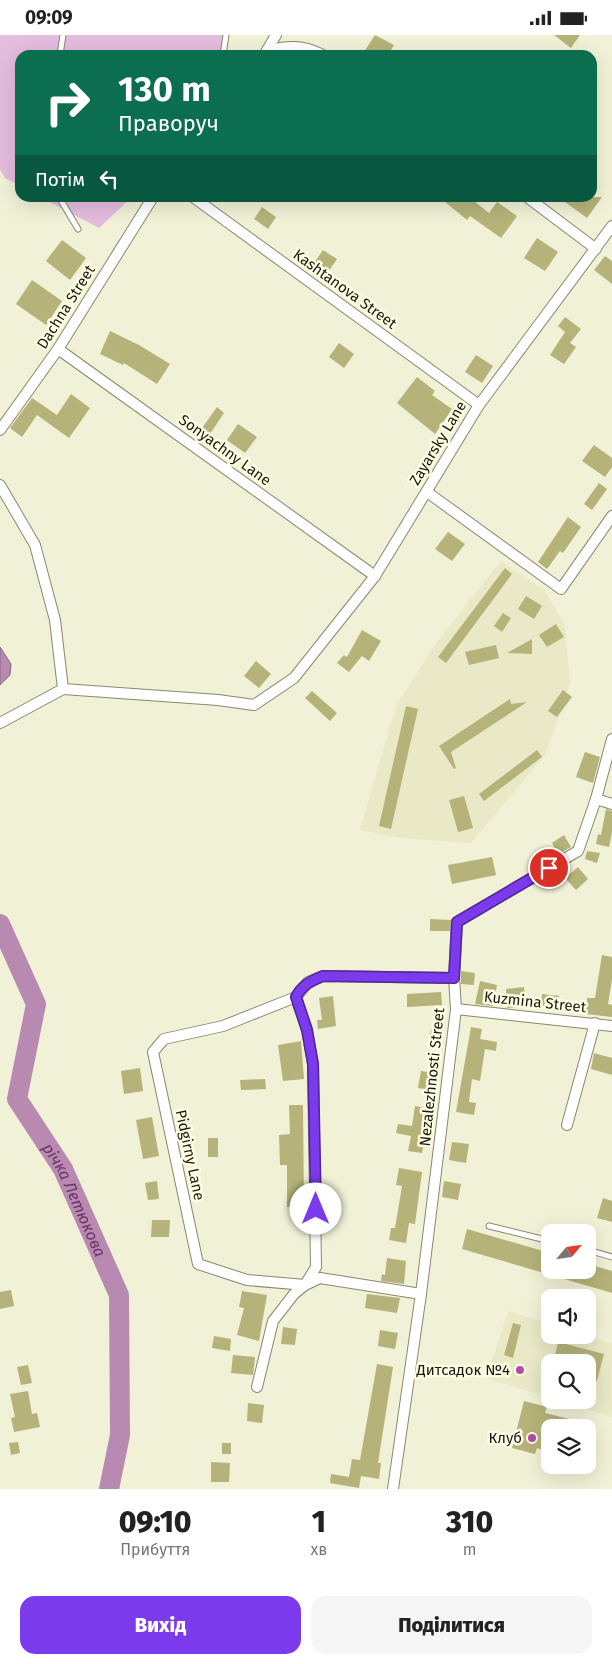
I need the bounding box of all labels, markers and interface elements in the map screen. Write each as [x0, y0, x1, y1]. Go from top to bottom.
text: 09:09 [25, 6, 73, 29]
text: 130 m [118, 68, 211, 110]
icon: right [35, 70, 100, 135]
text: Праворуч [118, 110, 219, 137]
icon: left [95, 165, 123, 193]
text: Потім [35, 168, 85, 191]
street label: Kashtanova Street [290, 245, 401, 333]
street label: Dachna Street [33, 261, 99, 352]
street label: Zayarsky Lane [406, 398, 470, 488]
street label: Sonyachny Lane [175, 411, 275, 489]
pin [528, 847, 570, 889]
icon: arrive [535, 854, 563, 882]
street label: Kuzmina Street [483, 988, 588, 1016]
street label: Nezalezhnosti Street [416, 1006, 448, 1147]
street label: Pidgirny Lane [172, 1108, 208, 1202]
water label: річка Летюкова [39, 1139, 110, 1259]
position arrow [289, 1182, 341, 1234]
north arrow [541, 1224, 596, 1279]
map controls [541, 1224, 596, 1474]
button: sound [541, 1289, 596, 1344]
button: search [541, 1354, 596, 1409]
place label: Дитсадок №4 [416, 1361, 510, 1379]
marker: Дитсадок №4 [514, 1364, 526, 1376]
button: layers [541, 1419, 596, 1474]
place label: Клуб [488, 1429, 522, 1447]
marker: Клуб [526, 1432, 538, 1444]
text: 09:10 [119, 1504, 192, 1540]
text: 1 [312, 1504, 326, 1540]
text: 310 [446, 1504, 493, 1540]
text: Прибуття [120, 1540, 190, 1559]
text: хв [310, 1540, 327, 1559]
text: m [463, 1540, 476, 1559]
button: Вихід [20, 1596, 301, 1654]
button: Поділитися [311, 1596, 592, 1654]

